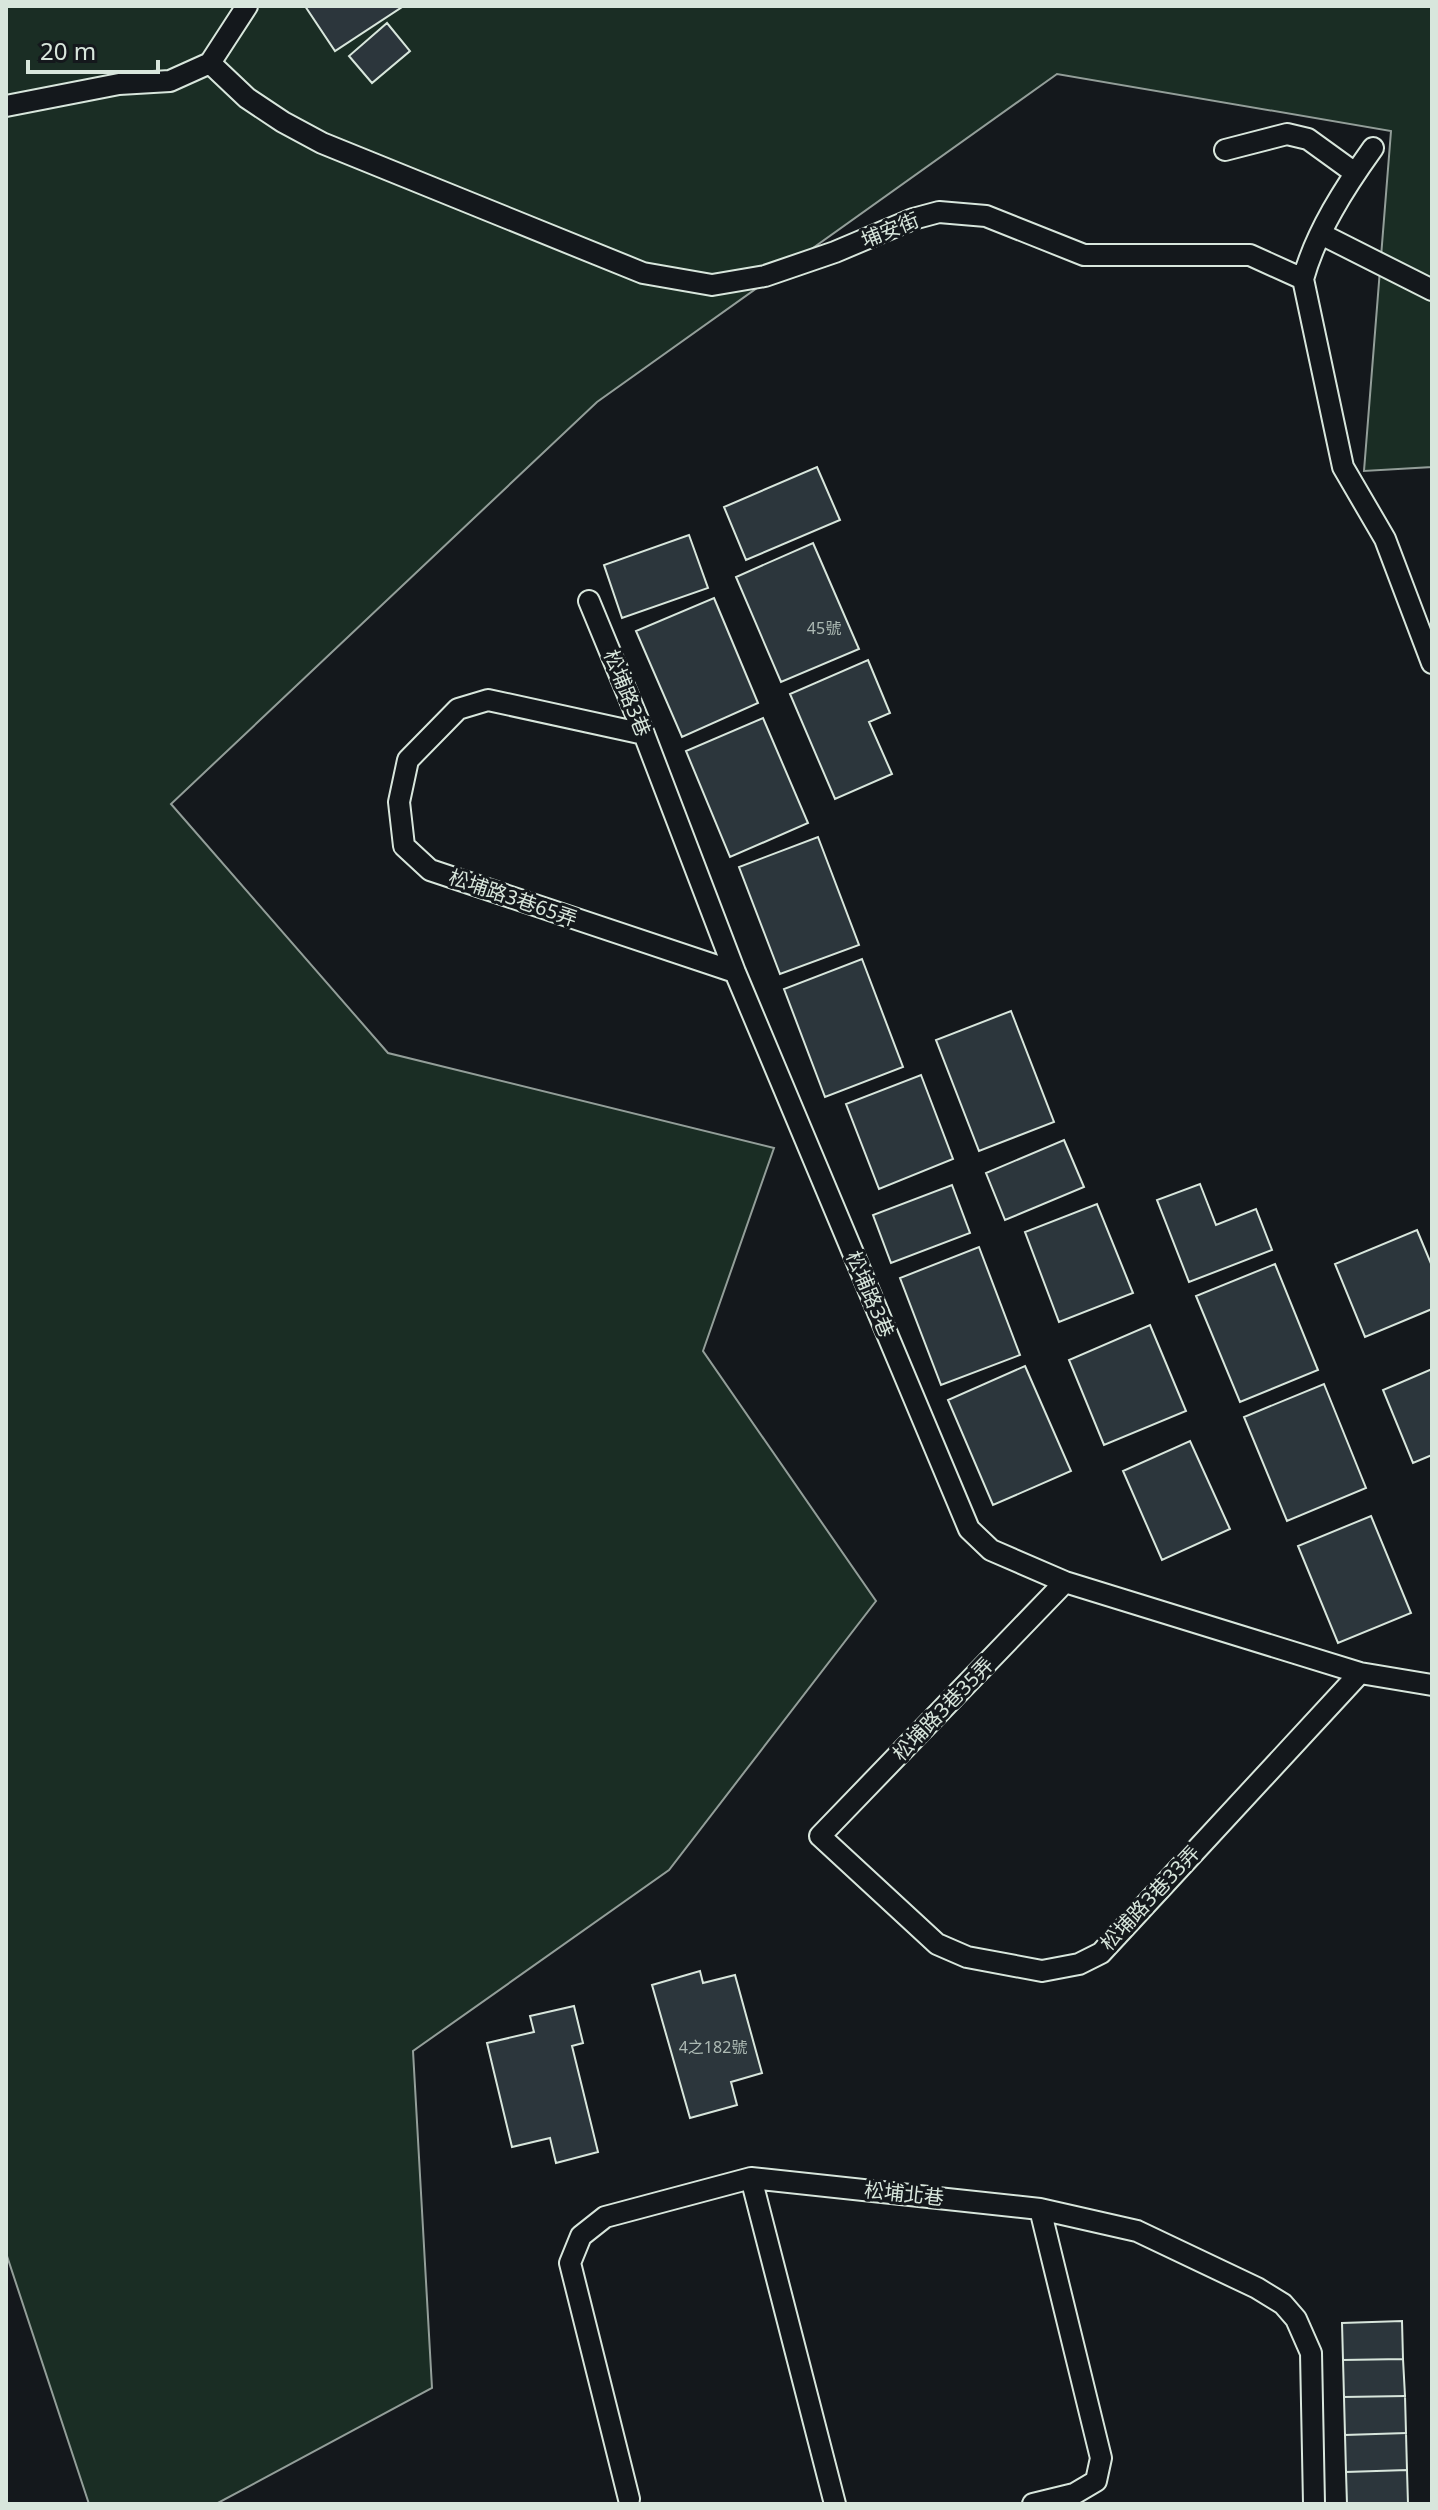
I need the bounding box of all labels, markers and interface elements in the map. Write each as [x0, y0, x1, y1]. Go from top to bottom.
scale bar [28, 24, 158, 74]
text: 20 m [40, 34, 96, 67]
street label: 埔安街 [857, 206, 923, 253]
house number: 45號 [807, 617, 841, 639]
street label: 松埔路3巷 [598, 645, 657, 740]
street label: 松埔路3巷65弄 [445, 863, 581, 932]
street label: 松埔路3巷 [840, 1246, 901, 1341]
street label: 松埔路3巷35弄 [886, 1651, 999, 1766]
street label: 松埔路3巷33弄 [1094, 1839, 1205, 1956]
house number: 4之182號 [679, 2036, 747, 2058]
street label: 松埔北巷 [863, 2176, 945, 2211]

